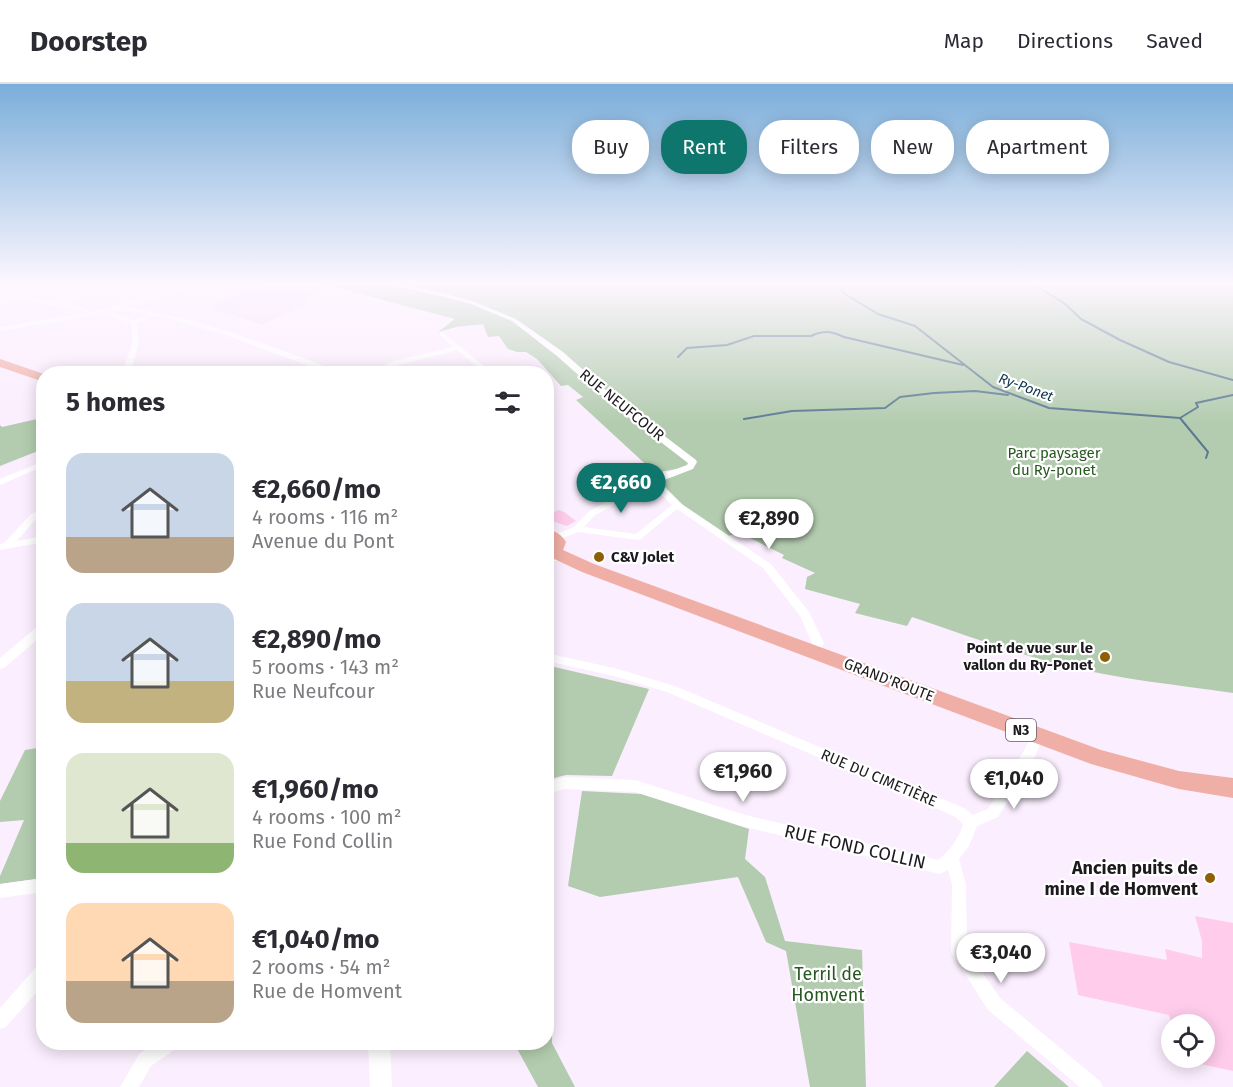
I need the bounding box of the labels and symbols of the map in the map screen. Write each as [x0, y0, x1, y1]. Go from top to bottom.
street label: RUE NEUFCOUR [576, 365, 668, 445]
water label: Ry-Ponet [996, 370, 1055, 405]
park label: Parc paysager du Ry-ponet [1008, 444, 1101, 479]
pin: €2,660 [572, 463, 670, 514]
pin: €2,890 [720, 499, 818, 550]
place label: C&V Jolet [611, 548, 674, 566]
marker: C&V Jolet [592, 550, 606, 564]
place label: Point de vue sur le vallon du Ry-Ponet [963, 639, 1093, 674]
marker: Point de vue sur le vallon du Ry-Ponet [1098, 650, 1112, 664]
street label: GRAND'ROUTE [841, 655, 937, 705]
road number: N3 [1006, 719, 1036, 741]
street label: RUE DU CIMETIÈRE [818, 745, 940, 811]
pin: €1,960 [694, 752, 792, 803]
pin: €1,040 [965, 759, 1063, 810]
street label: RUE FOND COLLIN [782, 820, 928, 874]
place label: Ancien puits de mine I de Homvent [1045, 857, 1199, 900]
marker: Ancien puits de mine I de Homvent [1203, 871, 1217, 885]
pin: €3,040 [952, 933, 1050, 984]
park label: Terril de Homvent [791, 963, 865, 1006]

